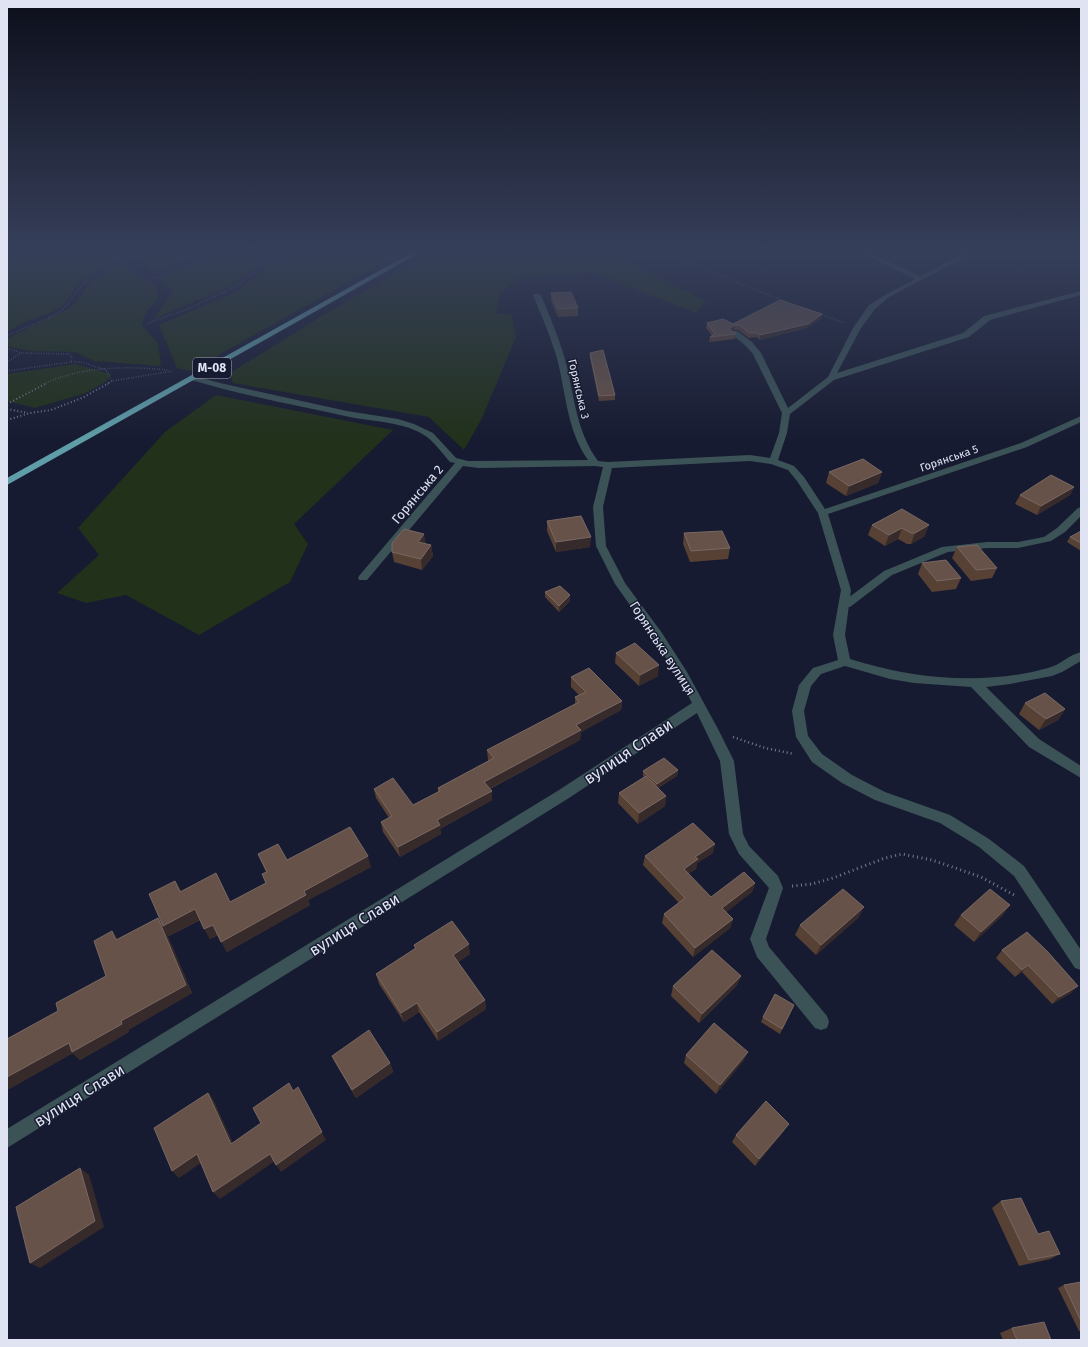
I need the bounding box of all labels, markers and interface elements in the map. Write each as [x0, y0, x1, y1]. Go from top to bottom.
road number: М-08 [193, 358, 231, 378]
street label: Горянська 3 [565, 358, 592, 420]
street label: Горянська 5 [918, 442, 980, 475]
street label: Горянська 2 [389, 462, 446, 527]
street label: Горянська вулиця [627, 599, 699, 698]
street label: вулиця Слави [580, 715, 676, 788]
street label: вулиця Слави [305, 889, 403, 960]
street label: вулиця Слави [30, 1060, 128, 1131]

